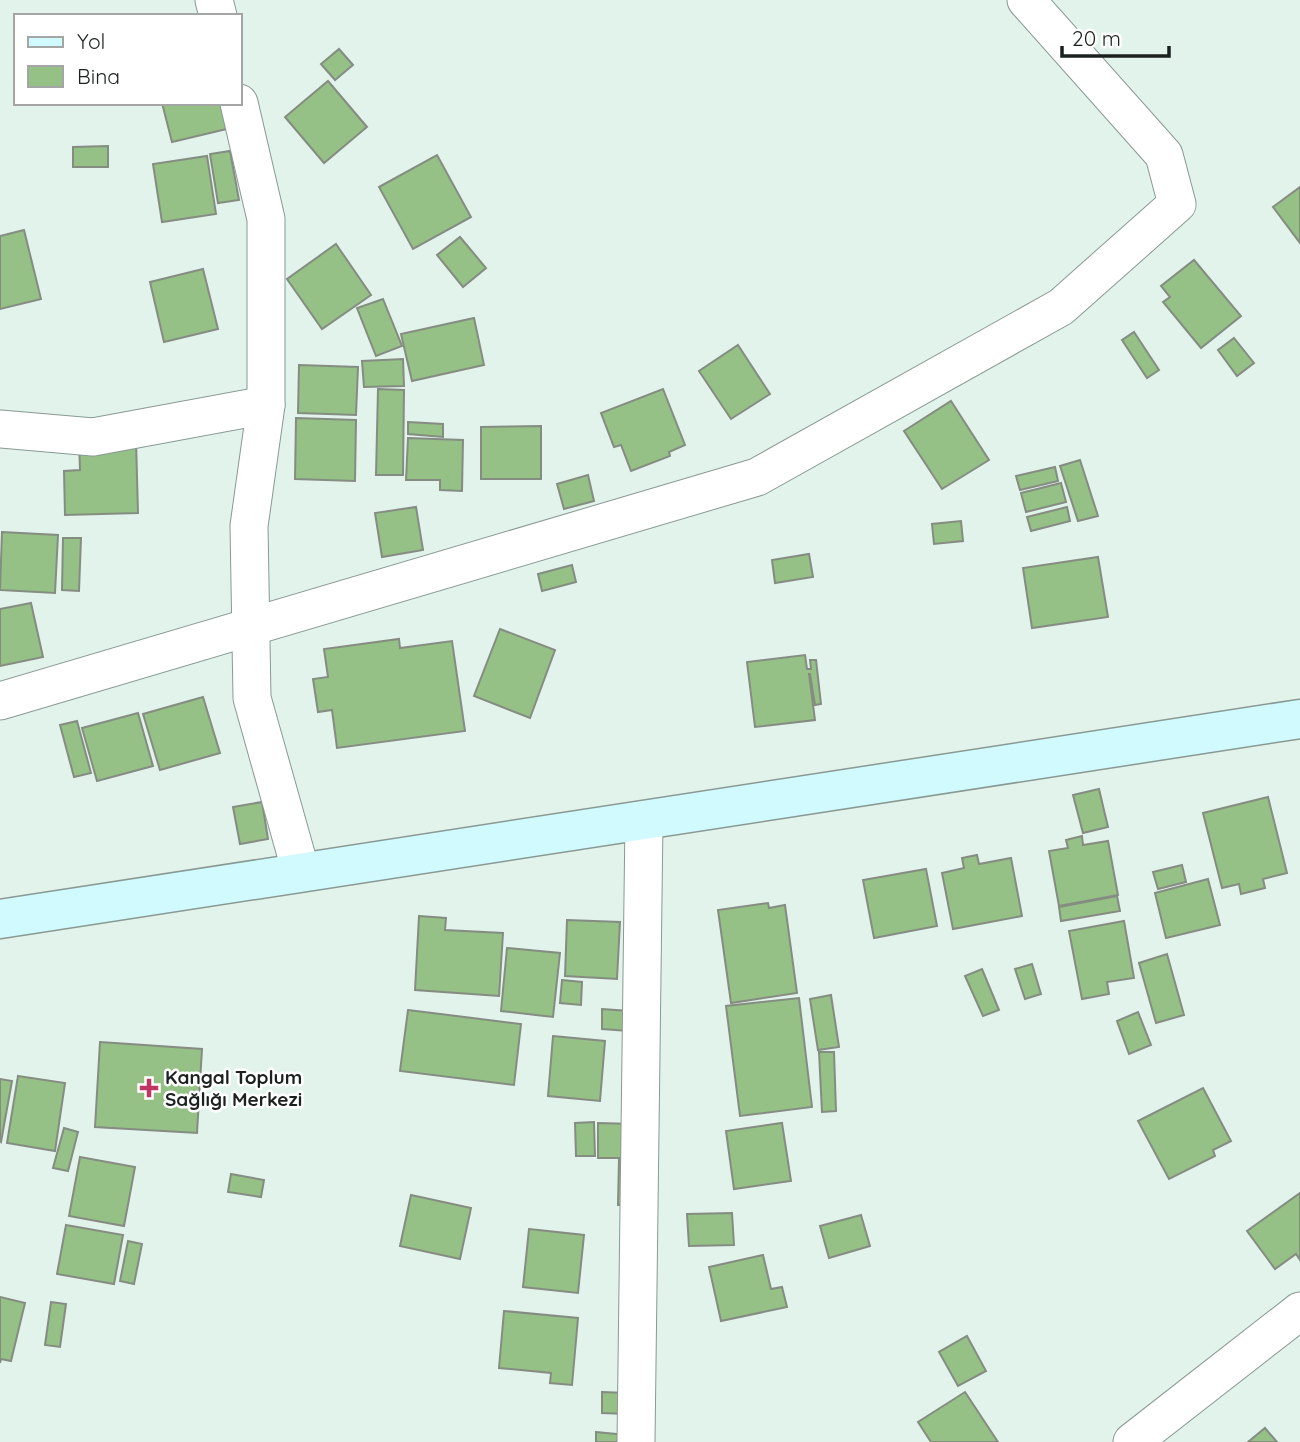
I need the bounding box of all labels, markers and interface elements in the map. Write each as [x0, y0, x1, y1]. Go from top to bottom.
legend [14, 14, 242, 105]
scale bar [1062, 14, 1169, 58]
text: 20 m [1072, 25, 1121, 51]
text: Yol [77, 28, 105, 54]
text: Bina [77, 63, 120, 89]
place label: Kangal Toplum Sağlığı Merkezi [165, 1065, 302, 1111]
marker: Kangal Toplum Sağlığı Merkezi [139, 1078, 159, 1098]

